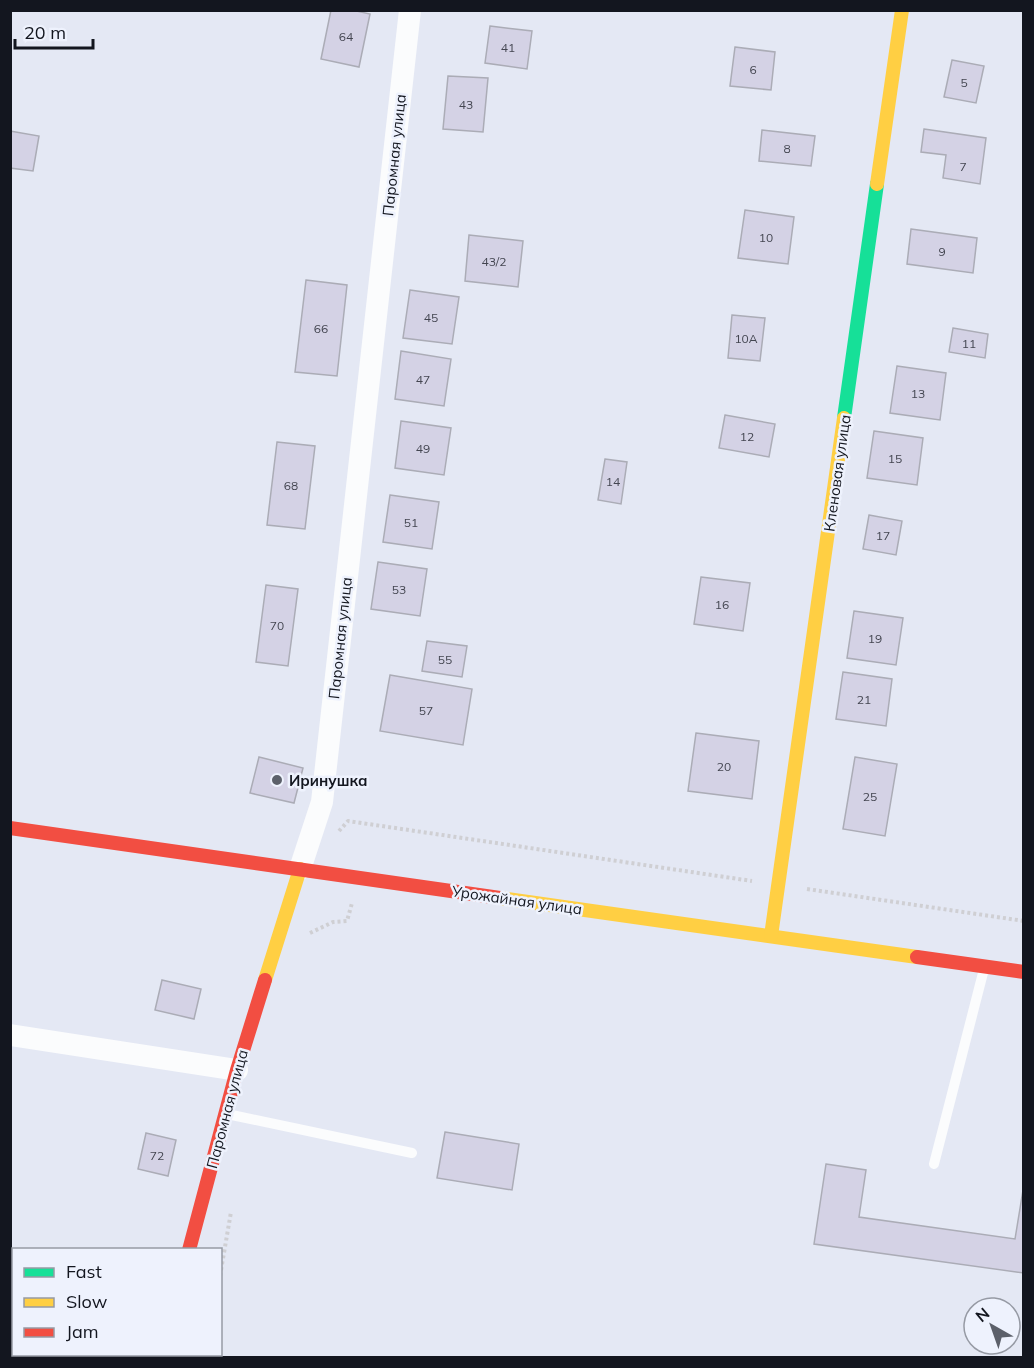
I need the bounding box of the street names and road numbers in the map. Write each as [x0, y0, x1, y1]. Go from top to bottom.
street label: Паромная улица [378, 93, 410, 217]
street label: Кленовая улица [819, 413, 855, 533]
street label: Паромная улица [324, 576, 356, 700]
street label: Урожайная улица [450, 881, 583, 919]
street label: Паромная улица [202, 1047, 252, 1171]

